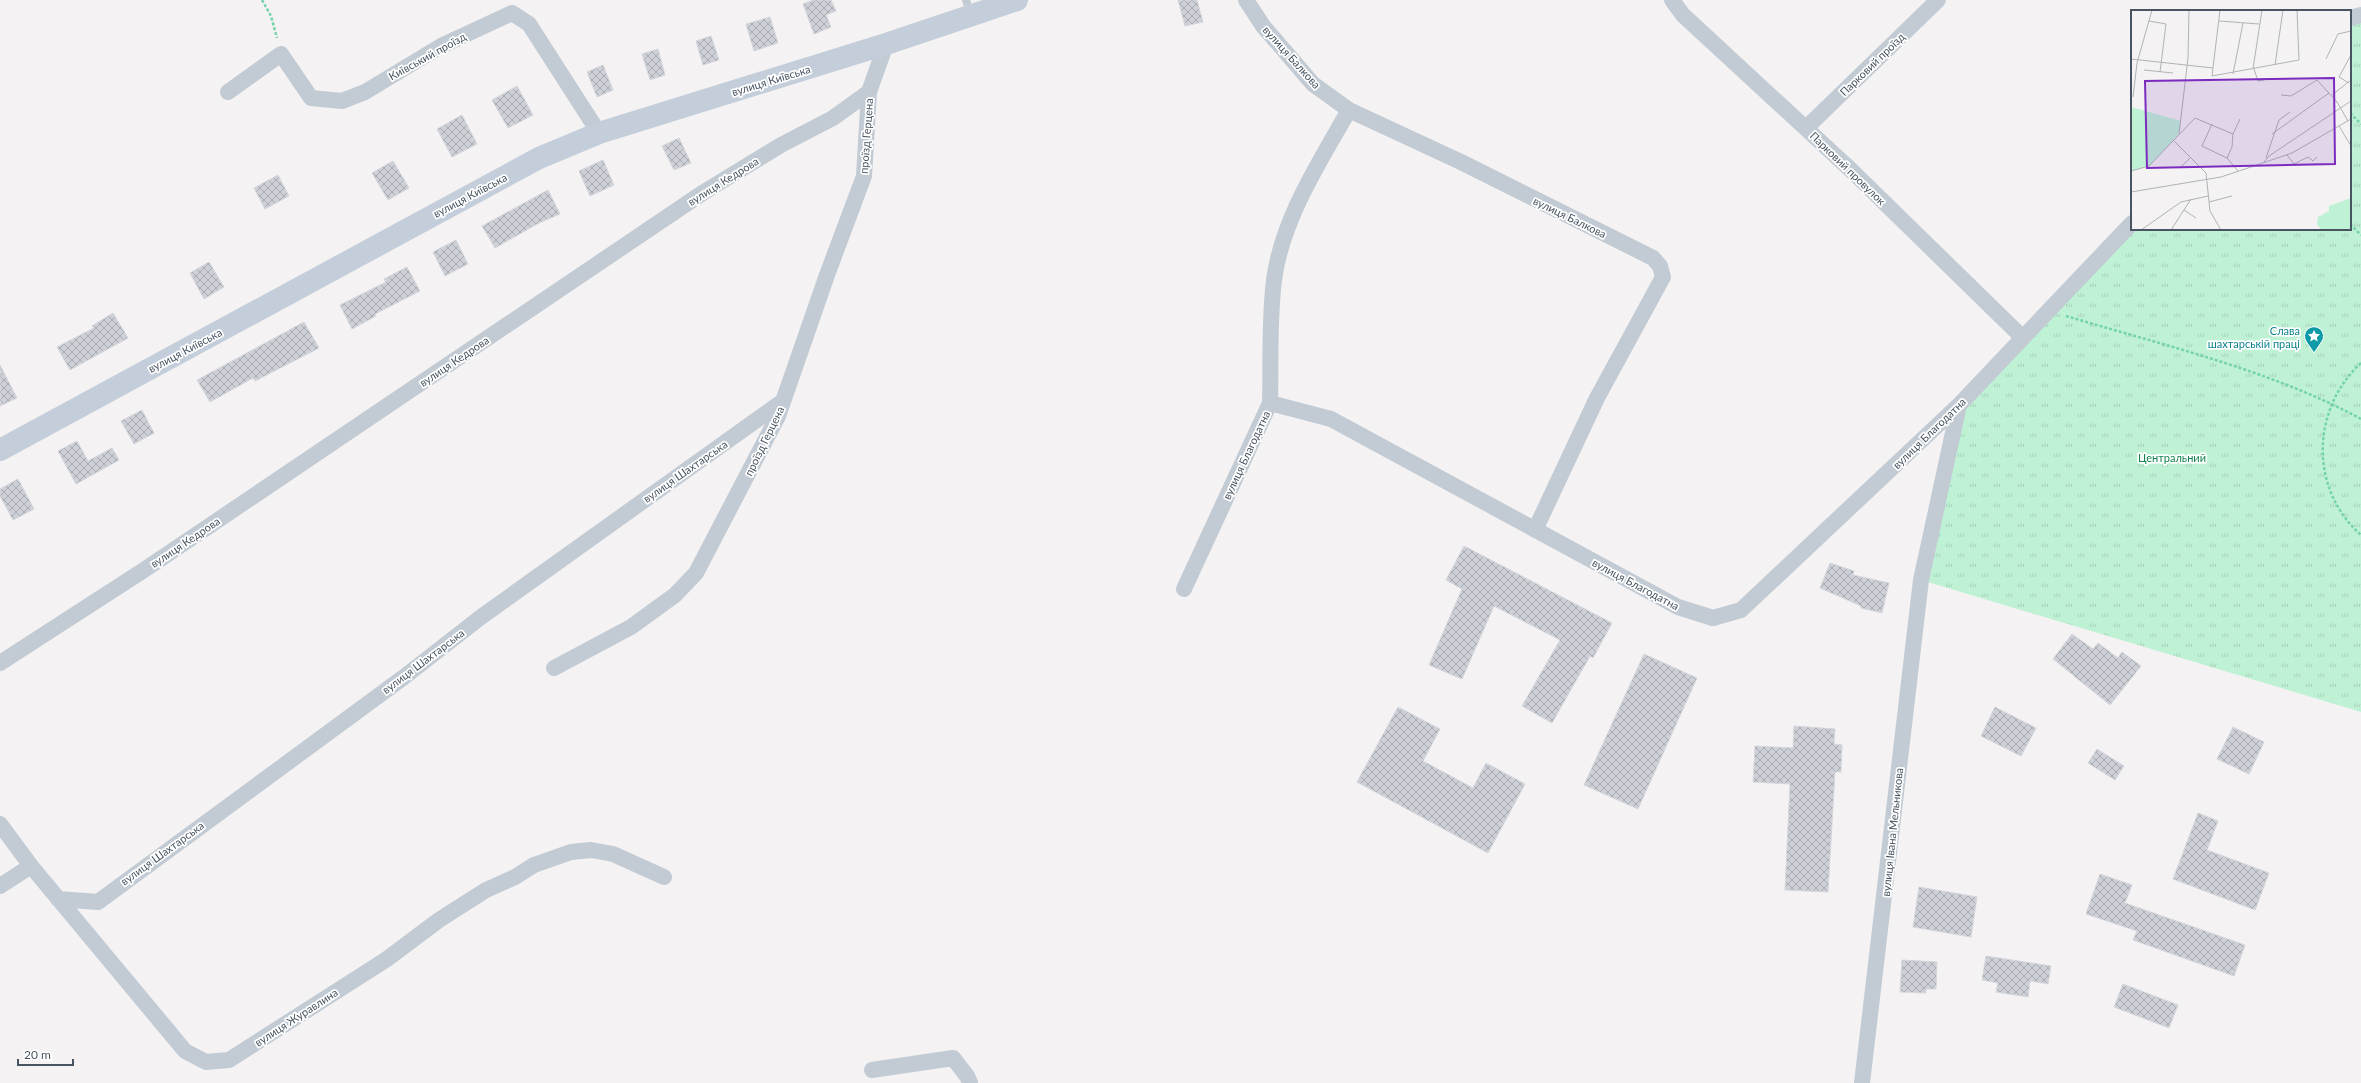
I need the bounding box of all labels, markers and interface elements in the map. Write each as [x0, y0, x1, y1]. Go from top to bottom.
inset map [2131, 10, 2351, 230]
street label: вулиця Балкова [1261, 23, 1323, 91]
street label: Київський проїзд [386, 29, 468, 83]
street label: Парковий проїзд [1837, 30, 1907, 98]
street label: вулиця Київська [730, 62, 812, 98]
street label: проїзд Герцена [857, 98, 875, 174]
street label: Парковий провулок [1808, 129, 1889, 207]
street label: вулиця Кедрова [685, 154, 761, 208]
street label: вулиця Київська [431, 170, 509, 220]
street label: вулиця Балкова [1531, 194, 1609, 240]
place label: Слава шахтарській праці [2208, 324, 2300, 350]
street label: вулиця Київська [146, 325, 224, 375]
place icon: Слава шахтарській праці [2303, 325, 2325, 353]
street label: вулиця Кедрова [417, 333, 491, 389]
street label: вулиця Благодатна [1890, 395, 1968, 471]
street label: проїзд Герцена [742, 404, 786, 478]
street label: вулиця Благодатна [1220, 409, 1272, 501]
street label: вулиця Шахтарська [640, 437, 730, 505]
park label: Центральний [2138, 451, 2206, 464]
street label: вулиця Кедрова [148, 514, 222, 570]
street label: вулиця Благодатна [1590, 556, 1682, 612]
street label: вулиця Шахтарська [379, 626, 467, 696]
street label: вулиця Івана Мельникова [1879, 767, 1905, 897]
street label: вулиця Шахтарська [118, 818, 206, 888]
street label: вулиця Журавлина [252, 985, 340, 1049]
scale bar [18, 1041, 73, 1067]
text: 20 m [24, 1047, 51, 1062]

